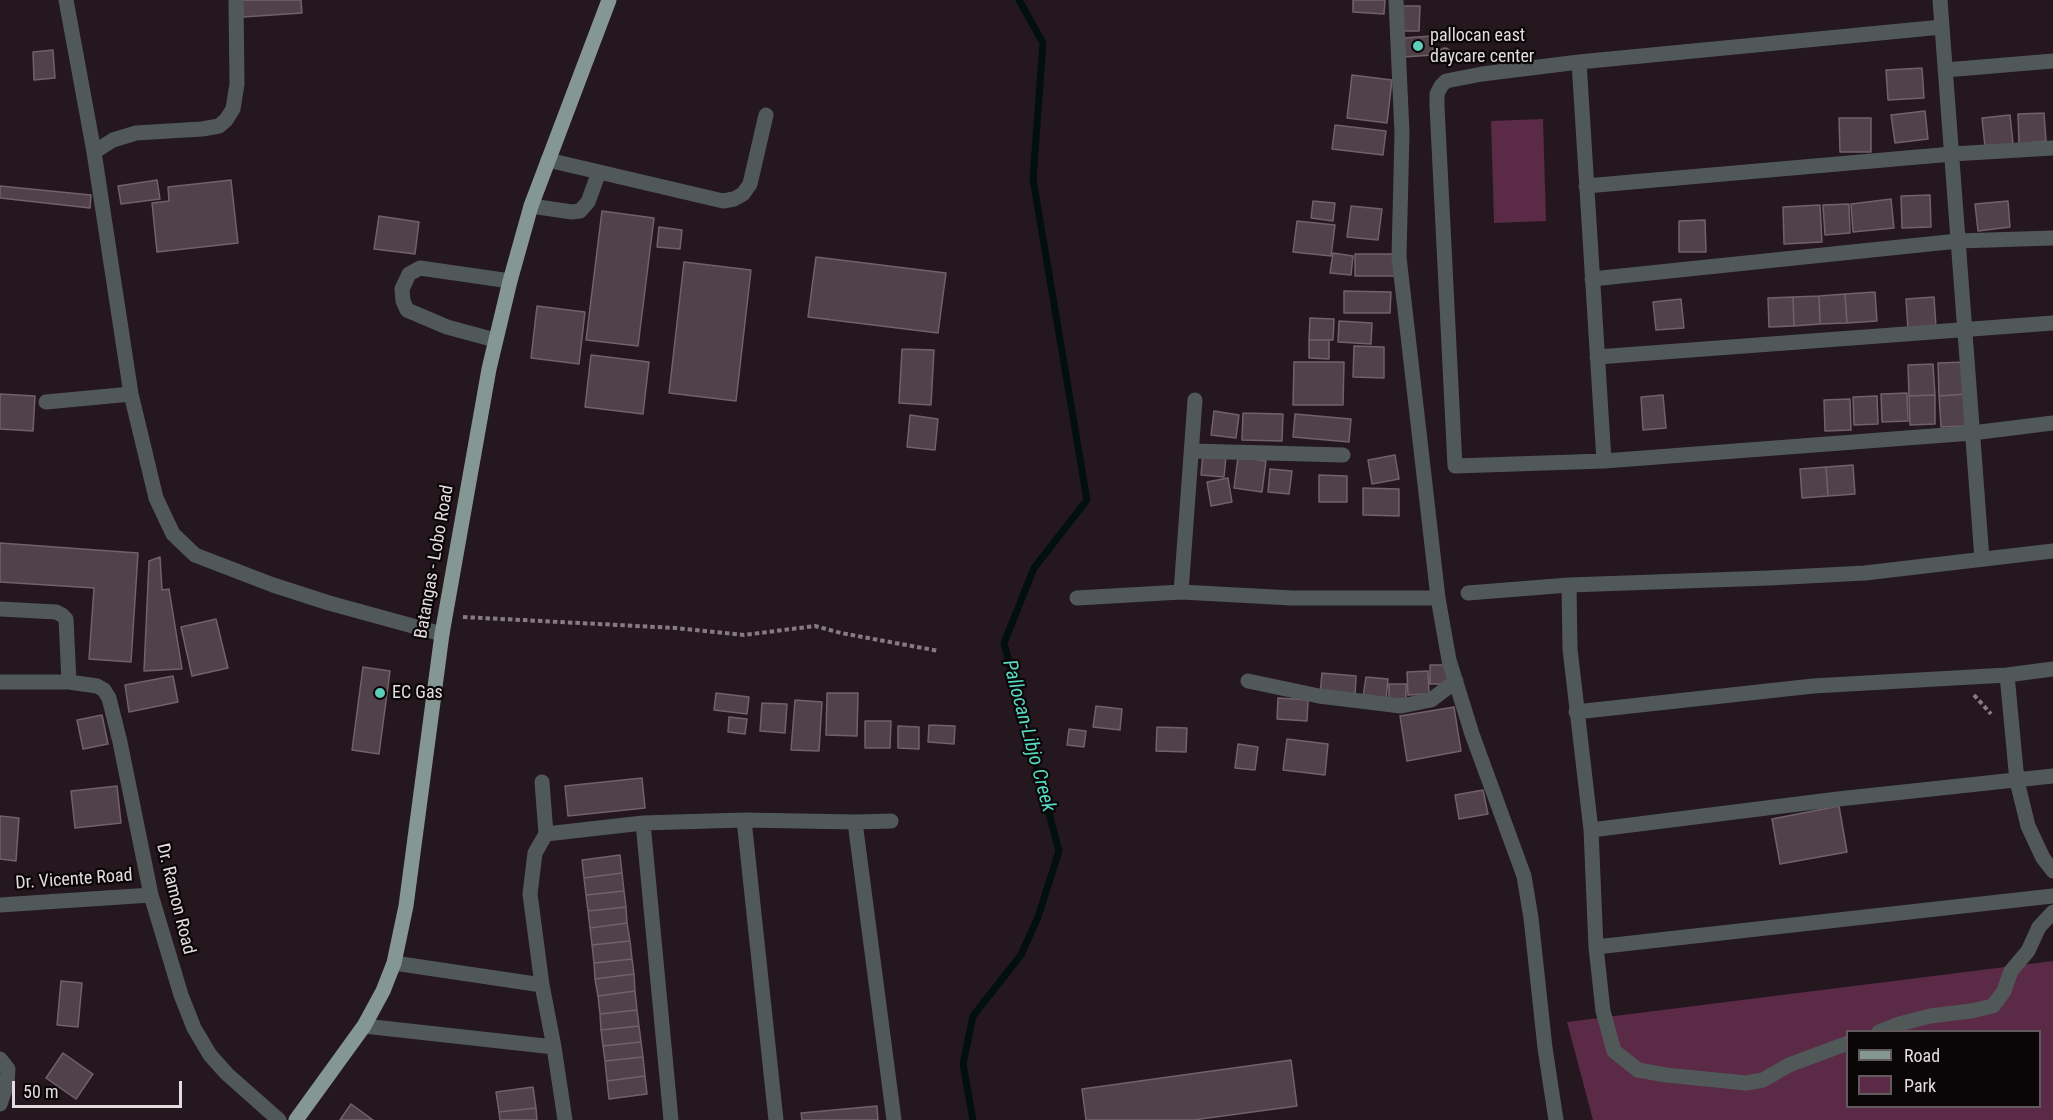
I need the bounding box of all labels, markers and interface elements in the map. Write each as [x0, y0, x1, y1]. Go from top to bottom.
place label: pallocan east daycare center [1430, 25, 1534, 68]
marker: pallocan east daycare center [1411, 39, 1425, 53]
street label: Batangas - Lobo Road [411, 484, 459, 640]
water label: Pallocan-Libjo Creek [996, 657, 1060, 815]
place label: EC Gas [392, 682, 443, 704]
marker: EC Gas [373, 686, 387, 700]
street label: Dr. Ramon Road [151, 841, 199, 957]
street label: Dr. Vicente Road [15, 865, 133, 895]
legend [1846, 1030, 2041, 1108]
text: Road [1904, 1045, 1940, 1066]
scale bar [15, 1069, 184, 1107]
text: Park [1904, 1075, 1936, 1096]
text: 50 m [23, 1081, 58, 1102]

